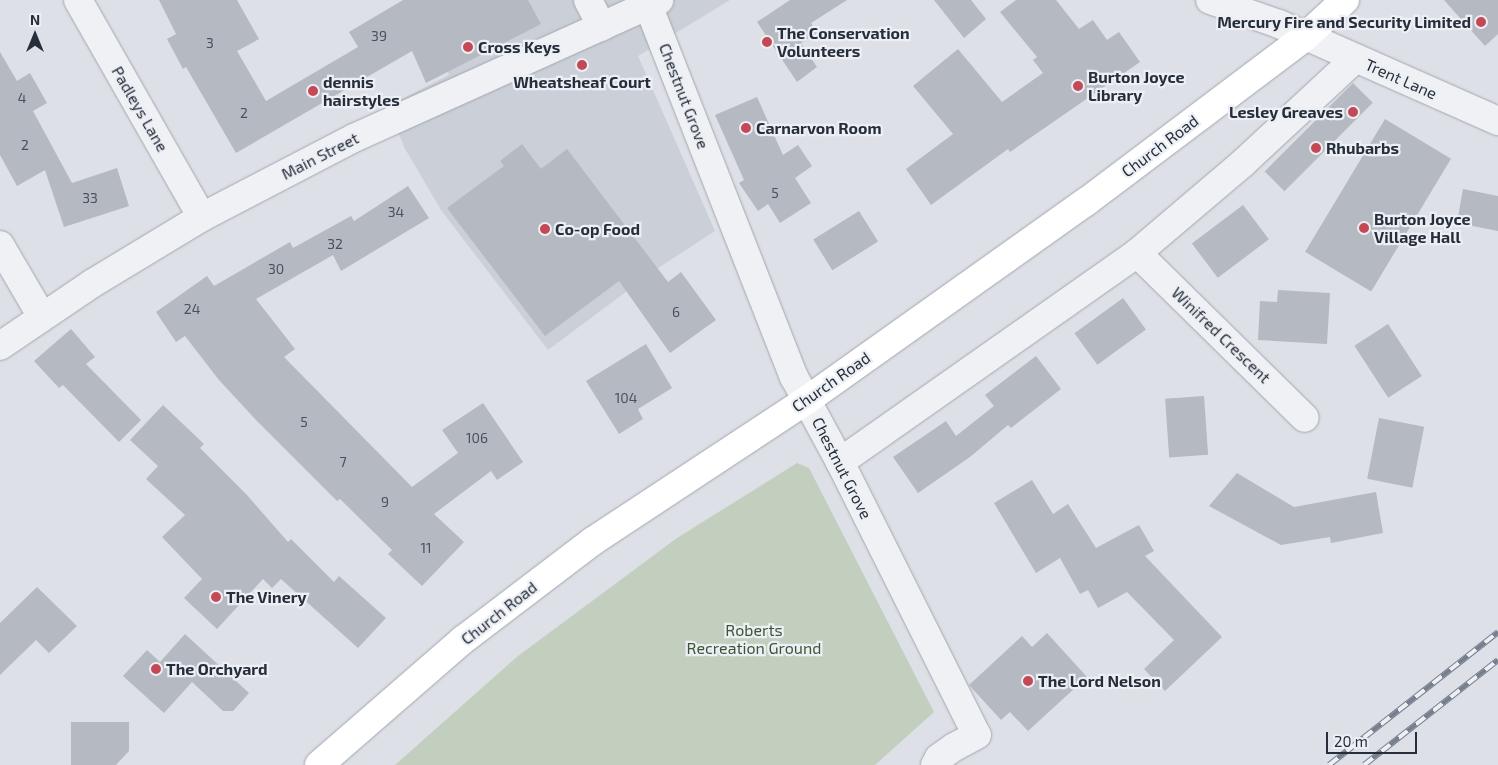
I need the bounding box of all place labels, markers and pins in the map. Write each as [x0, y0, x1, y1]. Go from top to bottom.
place label: Mercury Fire and Security Limited [1216, 12, 1471, 32]
marker: Mercury Fire and Security Limited [1475, 16, 1487, 28]
place label: The Conservation Volunteers [777, 23, 910, 61]
marker: The Conservation Volunteers [761, 36, 773, 48]
place label: Cross Keys [478, 37, 560, 57]
marker: Cross Keys [462, 41, 474, 53]
marker: Wheatsheaf Court [576, 59, 588, 71]
place label: Burton Joyce Library [1088, 67, 1185, 105]
place label: dennis hairstyles [323, 72, 400, 110]
place label: Wheatsheaf Court [513, 72, 651, 92]
marker: Burton Joyce Library [1072, 80, 1084, 92]
marker: dennis hairstyles [307, 85, 319, 97]
place label: Lesley Greaves [1229, 102, 1343, 122]
marker: Lesley Greaves [1347, 106, 1359, 118]
place label: Carnarvon Room [756, 118, 882, 138]
marker: Carnarvon Room [740, 122, 752, 134]
place label: Rhubarbs [1326, 138, 1399, 158]
marker: Rhubarbs [1310, 142, 1322, 154]
place label: Burton Joyce Village Hall [1374, 209, 1471, 247]
place label: Co-op Food [555, 219, 640, 239]
marker: Burton Joyce Village Hall [1358, 222, 1370, 234]
marker: Co-op Food [539, 223, 551, 235]
place label: The Vinery [226, 587, 307, 607]
marker: The Vinery [210, 591, 222, 603]
place label: The Orchyard [166, 659, 268, 679]
marker: The Orchyard [150, 663, 162, 675]
place label: The Lord Nelson [1038, 671, 1161, 691]
marker: The Lord Nelson [1022, 675, 1034, 687]

